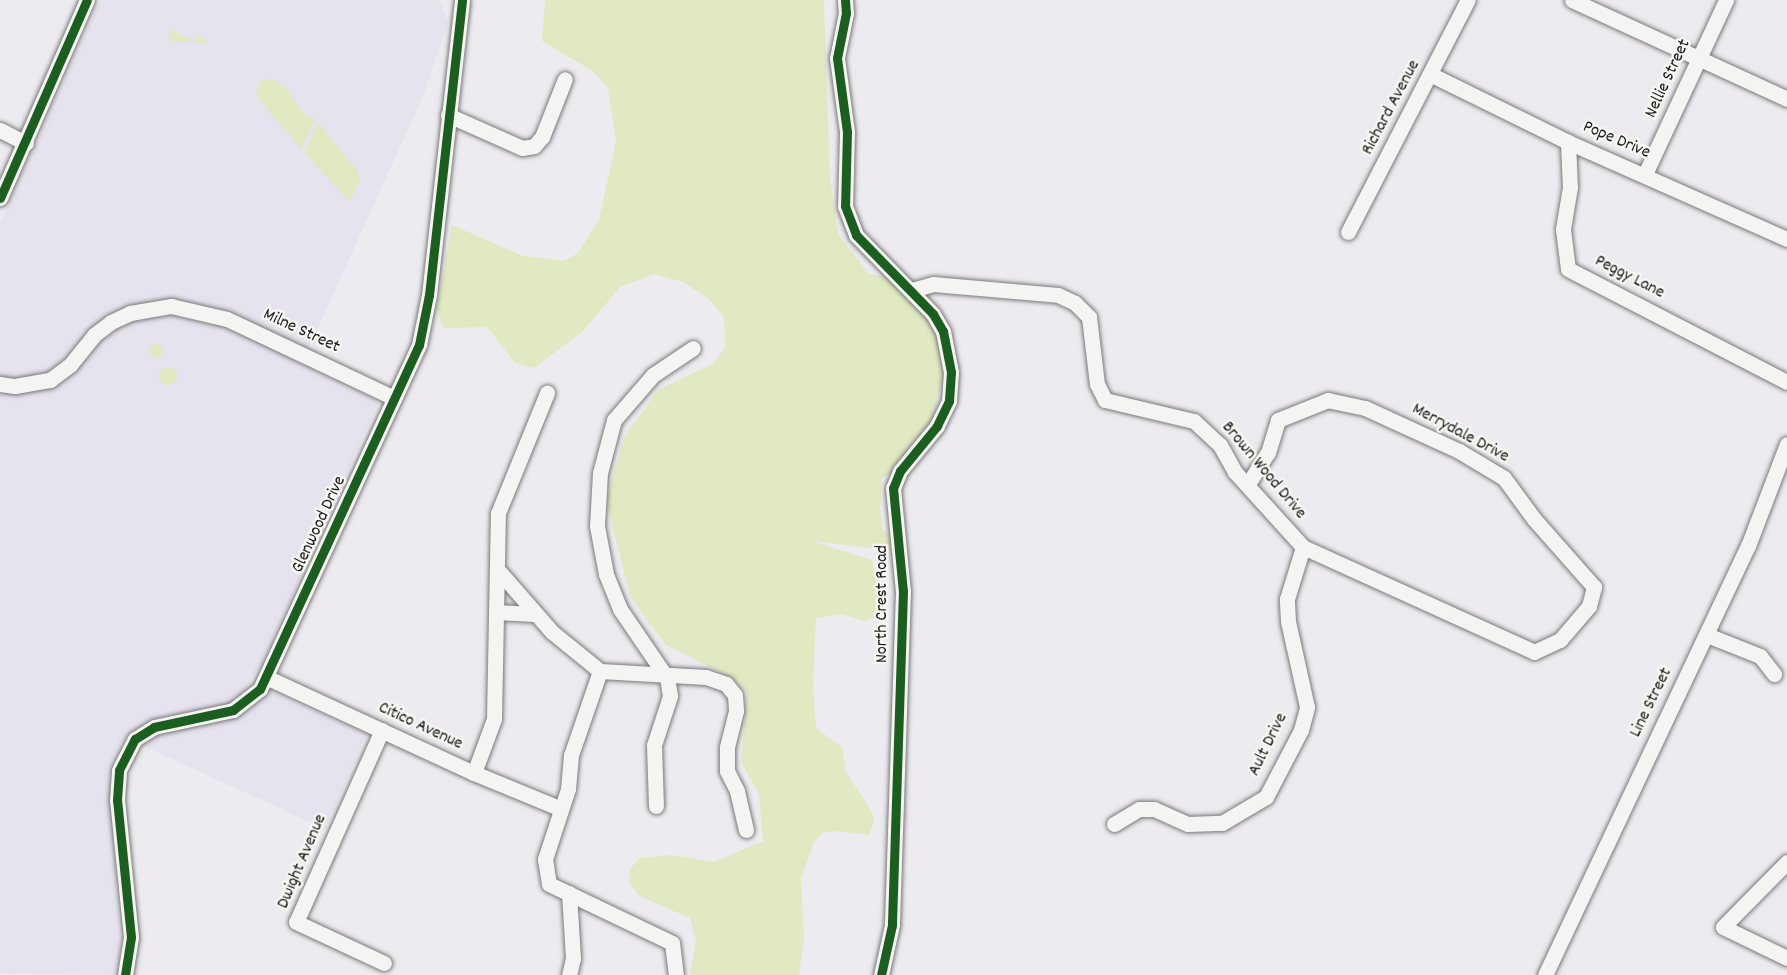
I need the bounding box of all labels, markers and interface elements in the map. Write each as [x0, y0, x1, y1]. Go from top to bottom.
street label: Nellie Street [1641, 36, 1697, 122]
street label: Richard Avenue [1358, 57, 1426, 159]
street label: Pope Drive [1579, 117, 1653, 165]
street label: Peggy Lane [1591, 251, 1667, 305]
street label: Milne Street [259, 305, 343, 359]
street label: Merrydale Drive [1408, 399, 1512, 469]
street label: Brown Wood Drive [1216, 418, 1310, 524]
street label: Glenwood Drive [288, 473, 352, 577]
street label: North Crest Road [872, 545, 894, 663]
street label: Line Street [1626, 665, 1678, 741]
street label: Citico Avenue [374, 698, 466, 756]
street label: Ault Drive [1245, 710, 1293, 780]
street label: Dwight Avenue [273, 812, 333, 912]

